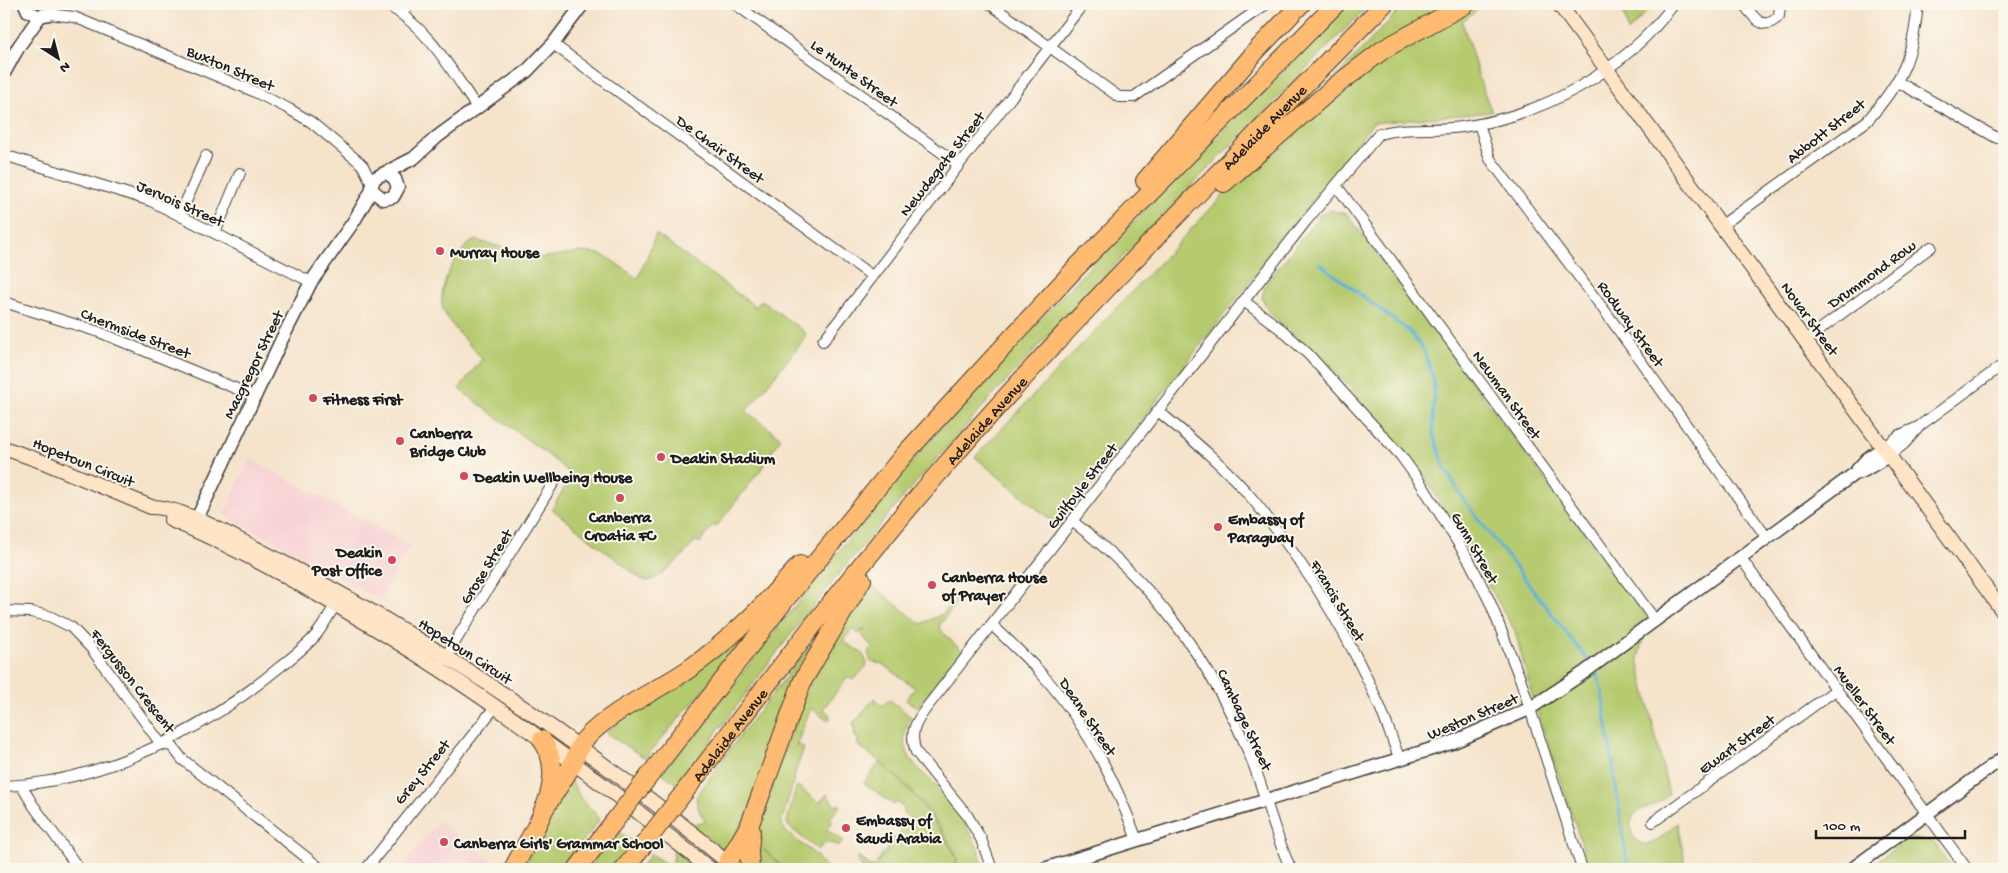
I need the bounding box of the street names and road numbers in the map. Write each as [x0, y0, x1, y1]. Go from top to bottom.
street label: Le Hunte Street [806, 37, 902, 114]
street label: Buxton Street [182, 43, 277, 98]
street label: Adelaide Avenue [1220, 82, 1313, 176]
street label: Abbott Street [1784, 95, 1871, 169]
street label: Newdegate Street [897, 108, 992, 221]
street label: De Chair Street [670, 112, 768, 190]
street label: Jervois Street [133, 177, 228, 234]
street label: Drummond Row [1824, 237, 1921, 315]
street label: Rodway Street [1592, 278, 1668, 373]
street label: Novar Street [1775, 279, 1842, 362]
street label: Chermside Street [77, 306, 194, 365]
street label: Macgregor Street [221, 307, 290, 423]
street label: Newman Street [1467, 348, 1545, 445]
street label: Adelaide Avenue [944, 373, 1034, 470]
street label: Hopetoun Circuit [29, 435, 138, 494]
street label: Guilfoyle Street [1044, 439, 1124, 534]
street label: Gunn Street [1445, 510, 1502, 589]
street label: Grose Street [457, 526, 519, 609]
street label: Francis Street [1304, 557, 1368, 647]
street label: Hopetoun Circuit [414, 616, 516, 691]
street label: Fergusson Crescent [84, 626, 179, 739]
street label: Mueller Street [1828, 662, 1899, 751]
street label: Cambage Street [1211, 667, 1275, 776]
street label: Deane Street [1053, 675, 1120, 762]
street label: Adelaide Avenue [690, 685, 774, 787]
street label: Weston Street [1425, 690, 1523, 746]
street label: Ewart Street [1696, 711, 1781, 780]
street label: Grey Street [392, 736, 457, 810]

